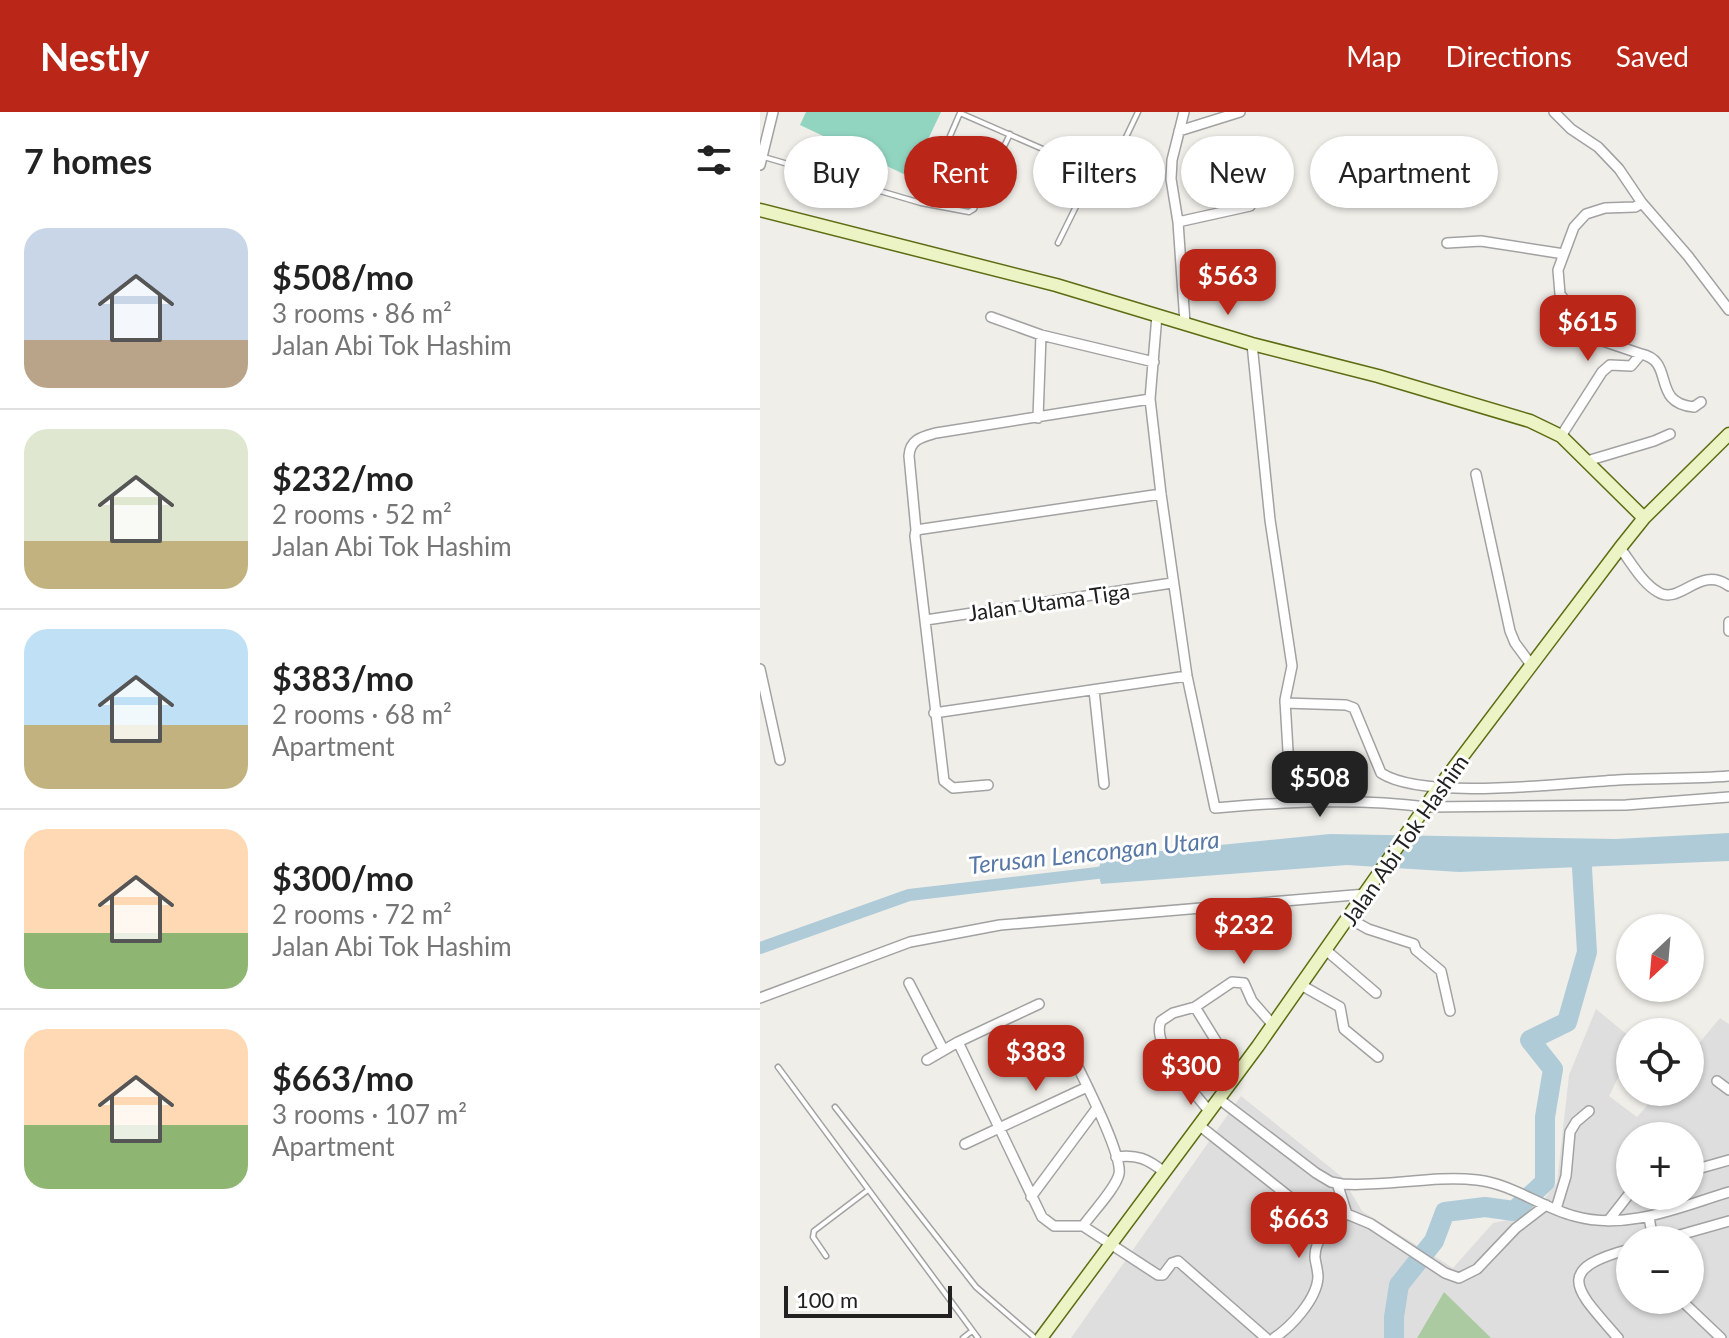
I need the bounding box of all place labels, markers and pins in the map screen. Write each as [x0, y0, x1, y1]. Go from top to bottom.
pin: $563 [1181, 249, 1275, 317]
pin: $615 [1541, 295, 1635, 363]
pin: $508 [1273, 751, 1367, 819]
pin: $232 [1197, 898, 1291, 966]
pin: $383 [989, 1025, 1083, 1093]
pin: $300 [1144, 1039, 1238, 1107]
pin: $663 [1252, 1192, 1346, 1260]

